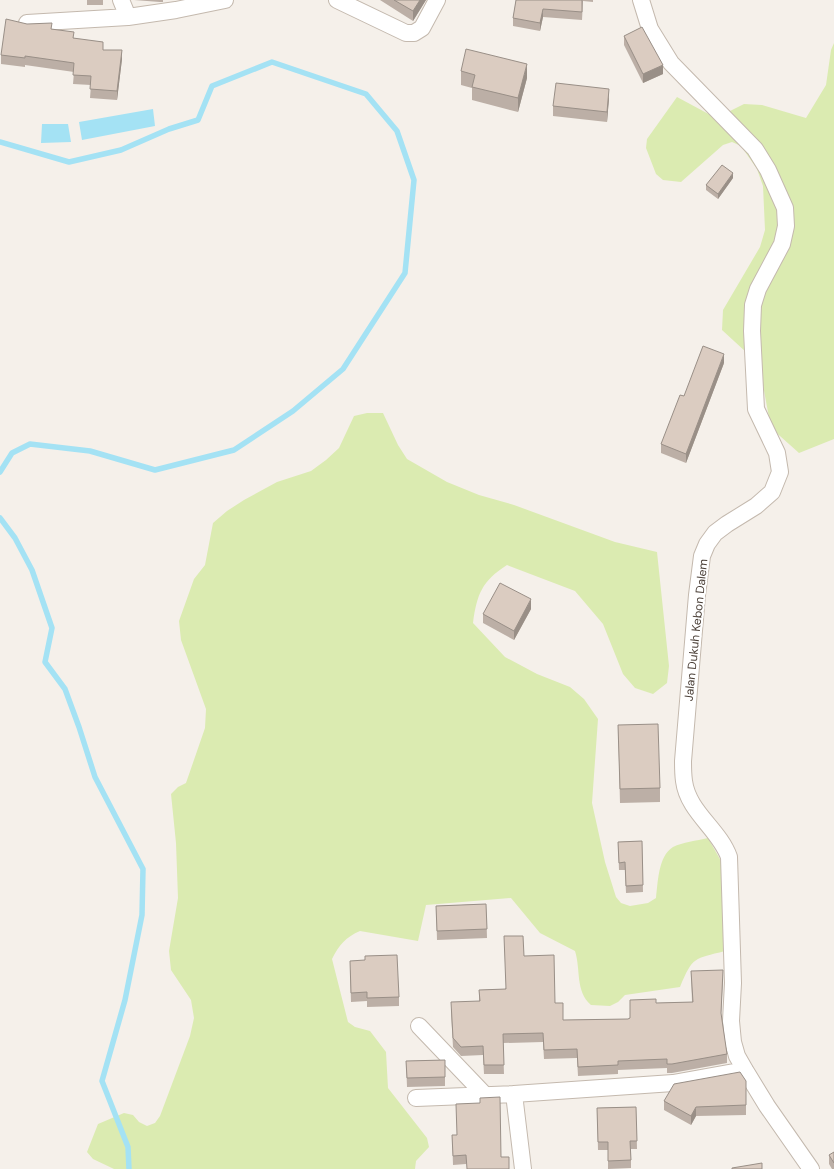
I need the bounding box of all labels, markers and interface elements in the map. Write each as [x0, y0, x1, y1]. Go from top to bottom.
street label: Jalan Dukuh Kebon Dalem [681, 558, 711, 702]

